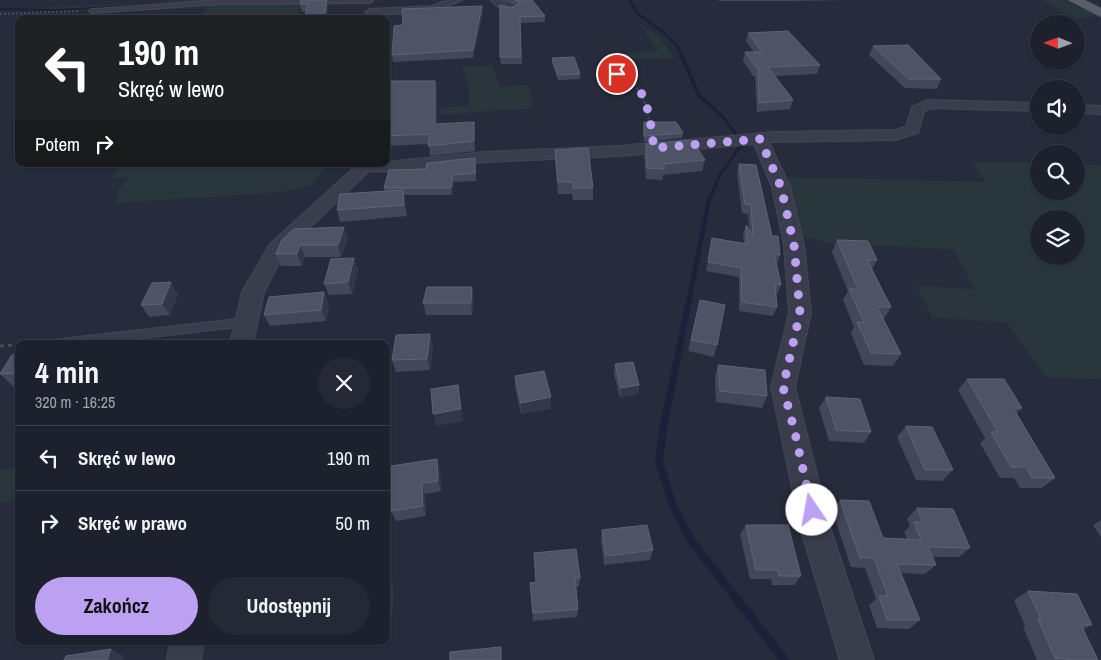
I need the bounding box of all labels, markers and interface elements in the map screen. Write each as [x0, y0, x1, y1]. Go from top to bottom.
north arrow [1030, 15, 1085, 70]
map controls [1030, 15, 1085, 265]
text: 190 m [118, 29, 199, 76]
icon: left [35, 35, 100, 100]
pin [596, 53, 638, 95]
icon: arrive [603, 60, 631, 88]
text: Skręć w lewo [118, 74, 224, 104]
button: sound [1030, 80, 1085, 135]
icon: right [90, 130, 118, 158]
text: Potem [35, 131, 80, 157]
button: search [1030, 145, 1085, 200]
button: layers [1030, 210, 1085, 265]
text: 4 min [35, 352, 99, 392]
button: close [318, 357, 370, 409]
text: 320 m · 16:25 [35, 391, 115, 413]
icon: left [35, 444, 63, 472]
text: Skręć w lewo [78, 445, 176, 471]
text: 190 m [327, 445, 370, 471]
position arrow [785, 483, 837, 535]
icon: right [35, 509, 63, 537]
text: Skręć w prawo [78, 510, 187, 536]
text: 50 m [335, 510, 370, 536]
button: Zakończ [35, 577, 198, 635]
button: Udostępnij [208, 577, 370, 635]

